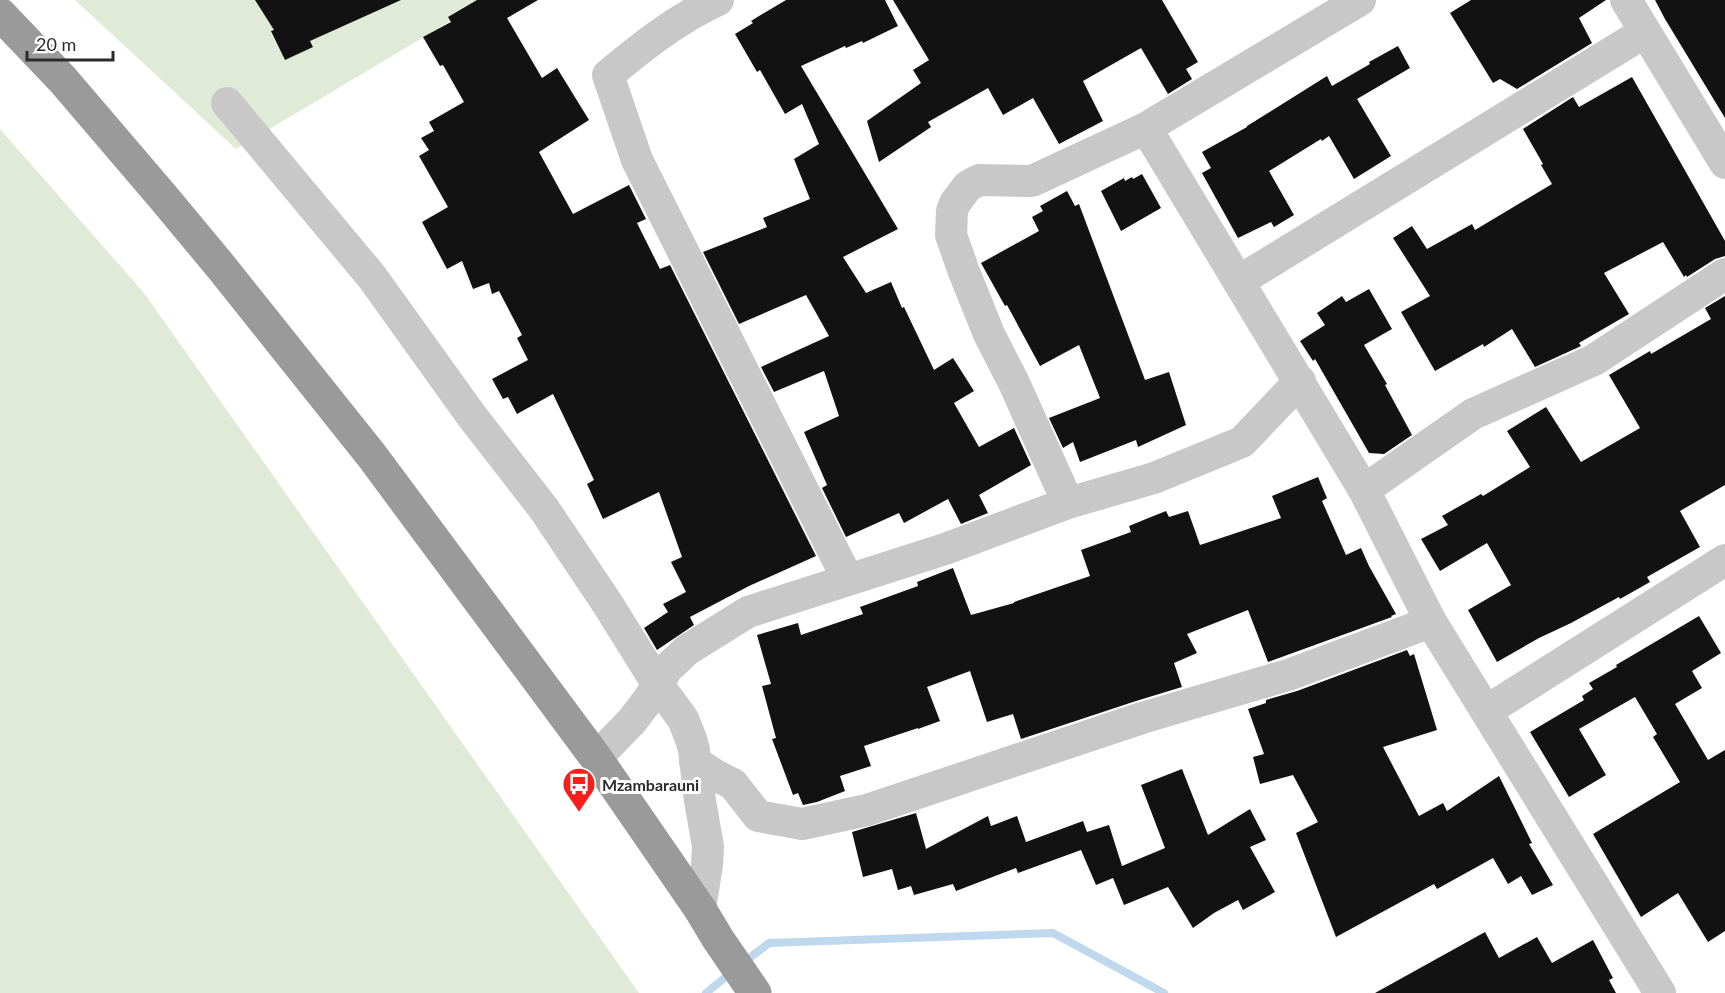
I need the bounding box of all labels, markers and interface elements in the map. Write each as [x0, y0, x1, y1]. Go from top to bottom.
scale bar [27, 24, 112, 62]
text: 20 m [36, 33, 76, 55]
bus stop icon: Mzambarauni [561, 766, 597, 813]
place label: Mzambarauni [602, 775, 699, 794]

